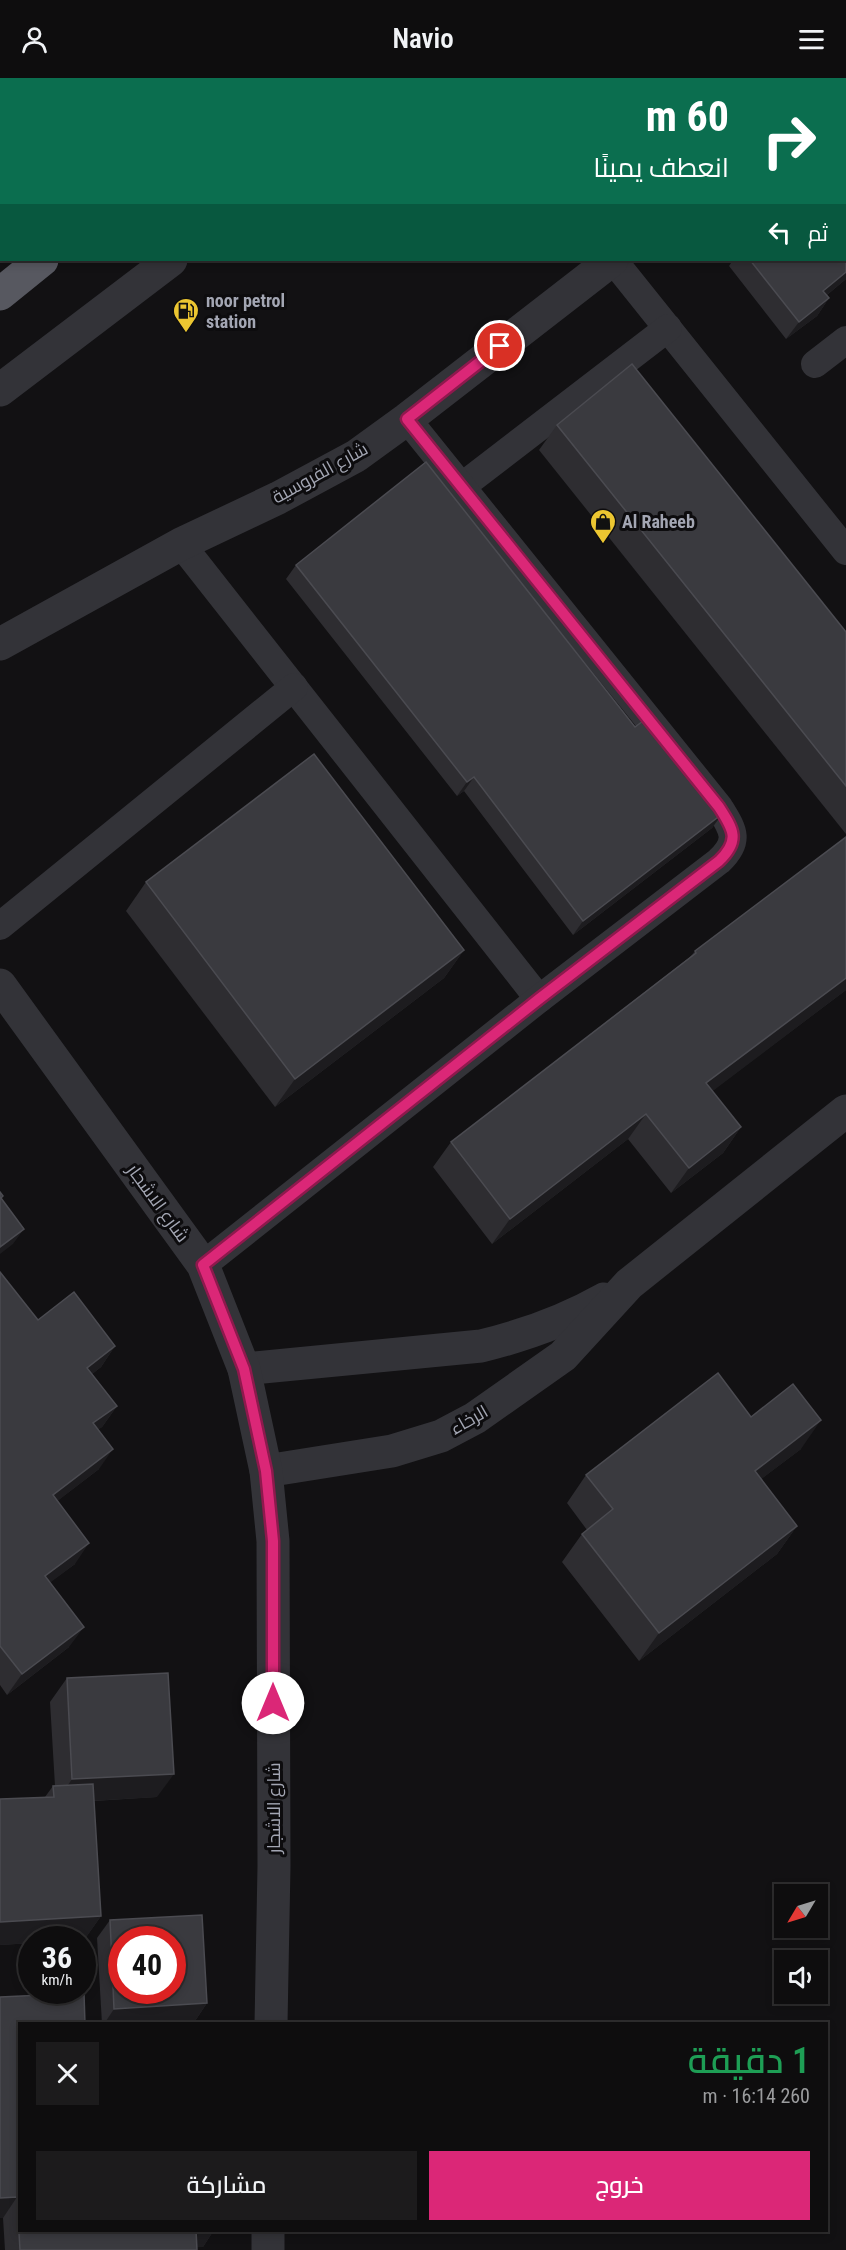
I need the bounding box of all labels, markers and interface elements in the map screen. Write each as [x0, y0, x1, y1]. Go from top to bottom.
icon: person [18, 23, 51, 56]
text: Navio [392, 23, 454, 55]
icon: menu [795, 23, 828, 56]
text: 60 m [646, 92, 729, 141]
icon: right [750, 102, 828, 180]
text: انعطف يمينًا [593, 152, 729, 184]
icon: left [763, 216, 796, 249]
text: ثم [808, 221, 828, 246]
place label: noor petrol station [206, 290, 285, 332]
fuel station icon: noor petrol station [171, 296, 201, 334]
pin [474, 320, 525, 371]
icon: arrive [483, 329, 516, 362]
street label: شارع الفروسية [268, 438, 372, 509]
shop icon: Al Raheeb [588, 507, 618, 545]
place label: Al Raheeb [622, 511, 695, 532]
street label: شارع الاشجار [121, 1159, 194, 1247]
street label: الرخاء [446, 1400, 492, 1440]
position arrow [241, 1671, 305, 1735]
street label: شارع الاشجار [263, 1762, 286, 1855]
north arrow [774, 1884, 828, 1938]
map controls [774, 1884, 828, 2004]
speed limit sign: 40 [108, 1926, 186, 2004]
text: 36 [42, 1940, 72, 1975]
button: sound [774, 1950, 828, 2004]
text: km/h [42, 1971, 72, 1989]
text: 1 دقيقة [688, 2040, 810, 2082]
button: close [36, 2042, 99, 2105]
text: 260 m · 16:14 [703, 2084, 810, 2108]
button: مشاركة [36, 2151, 417, 2220]
button: خروج [429, 2151, 810, 2220]

